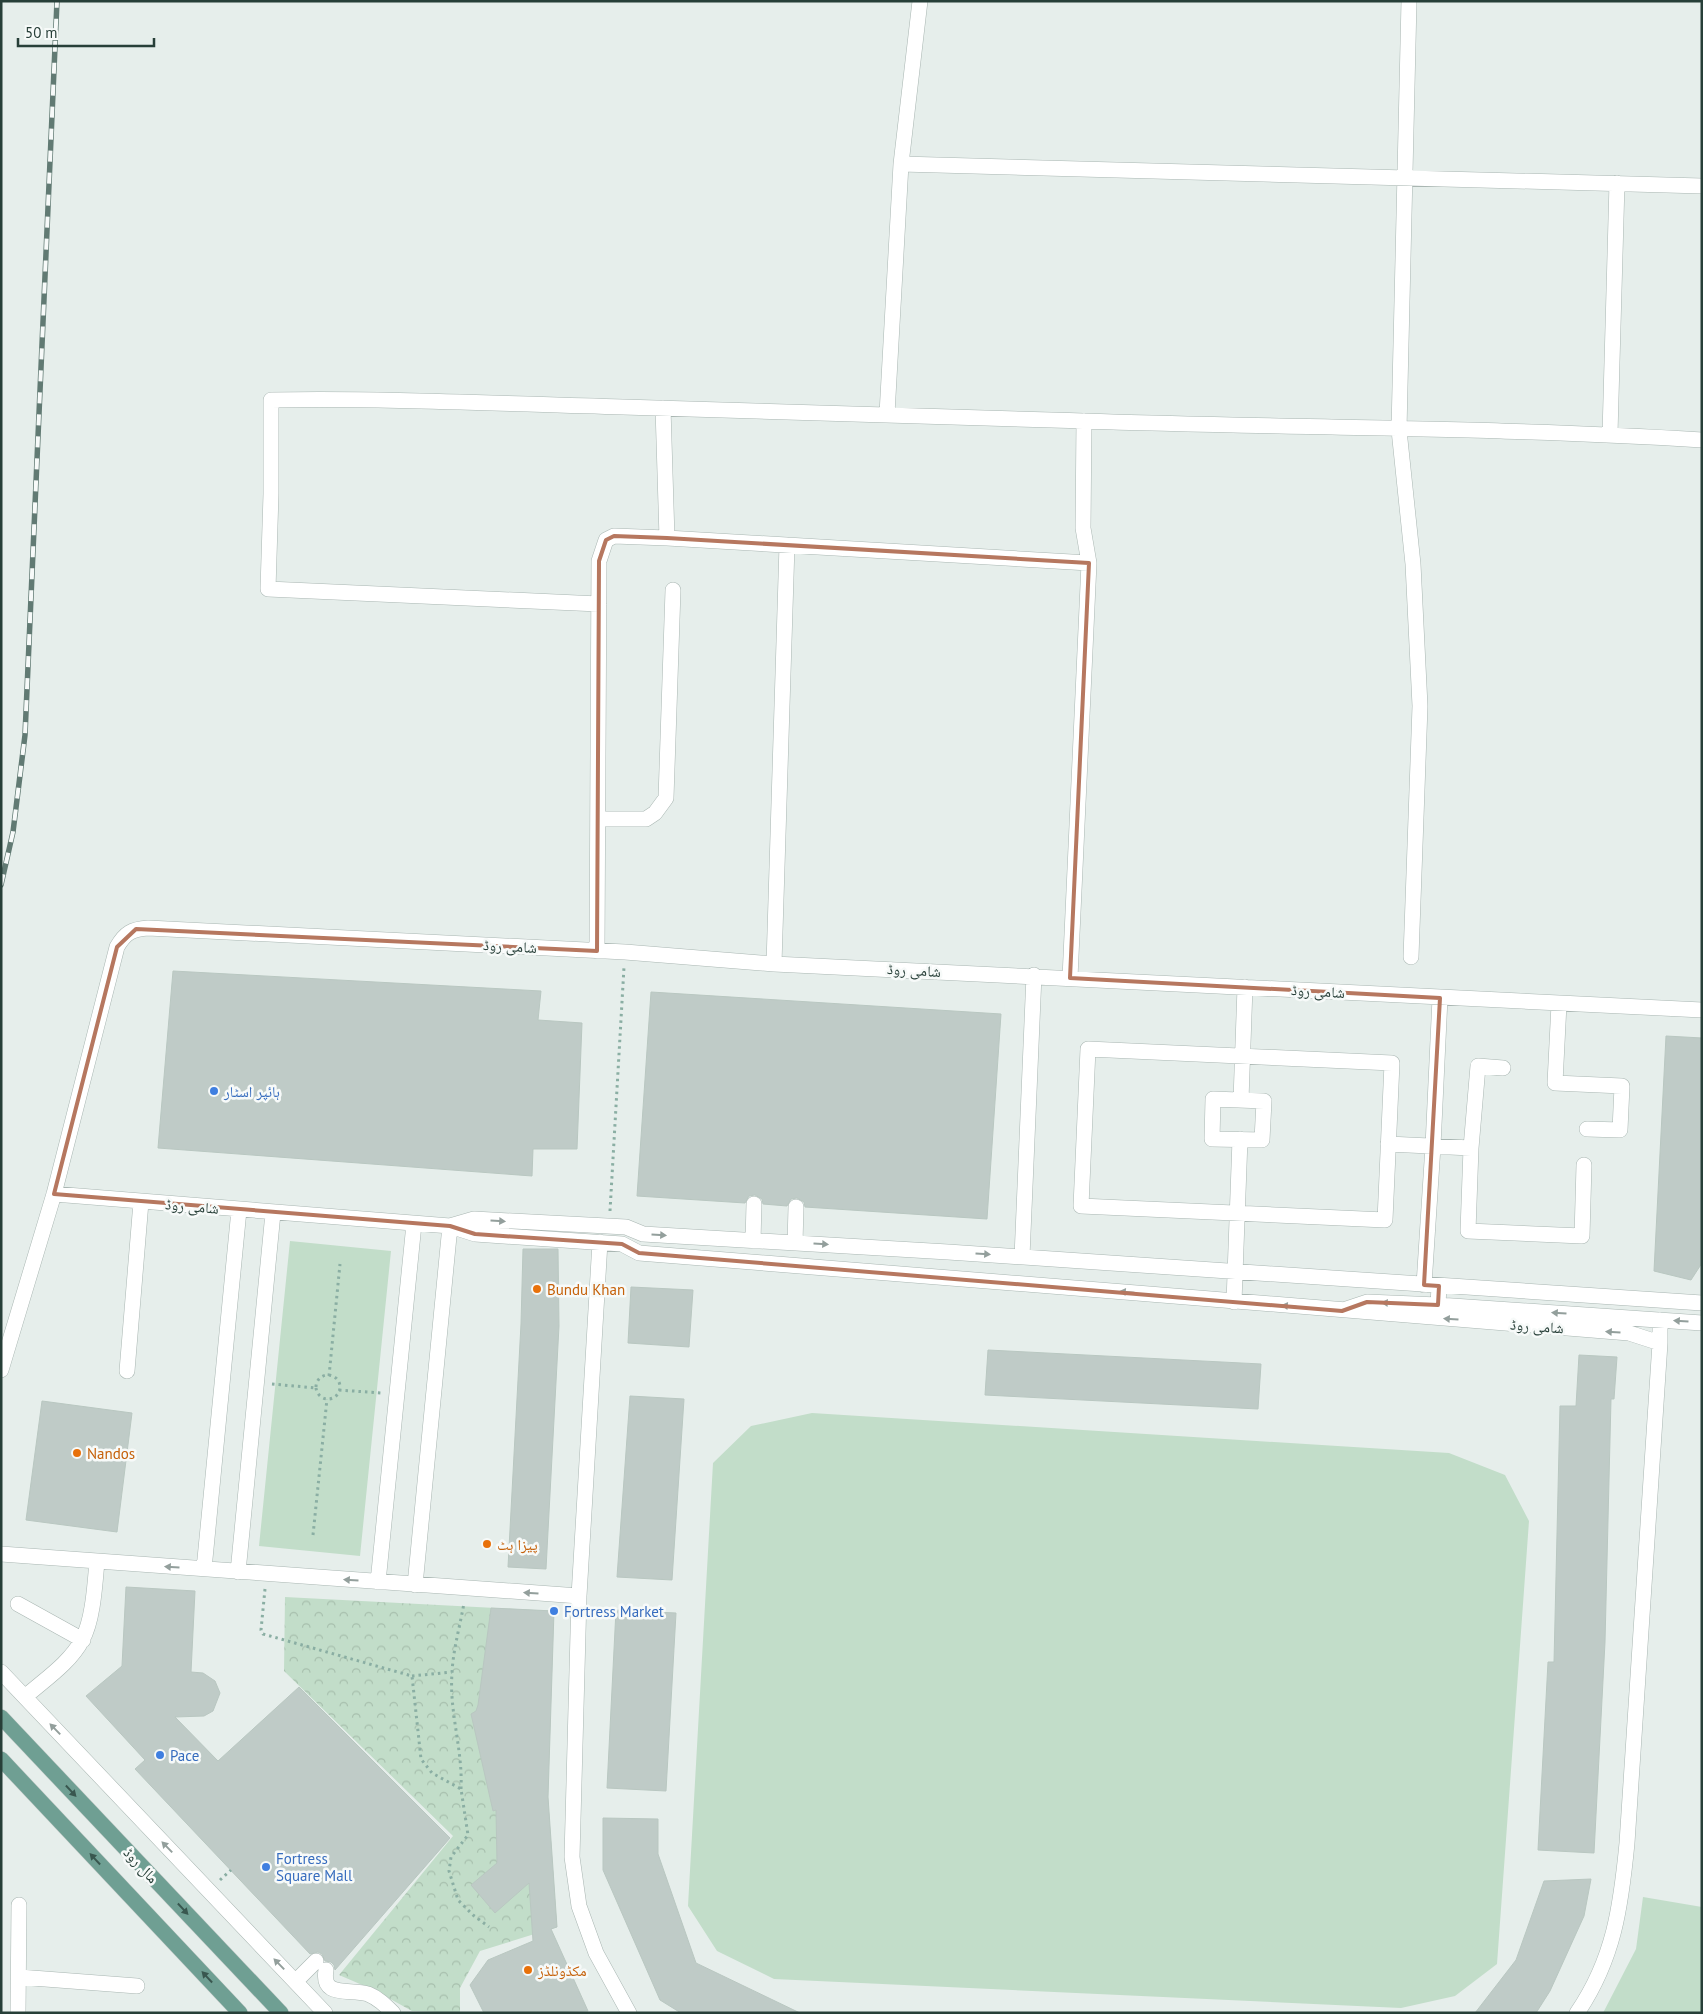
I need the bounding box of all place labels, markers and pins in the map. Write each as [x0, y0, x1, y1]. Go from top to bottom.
place label: ہائپر اسٹار [223, 1082, 280, 1101]
marker: ہائپر اسٹار [208, 1085, 220, 1097]
place label: Bundu Khan [547, 1280, 625, 1299]
marker: Bundu Khan [531, 1283, 543, 1295]
place label: Nandos [87, 1444, 135, 1463]
marker: Nandos [71, 1447, 83, 1459]
place label: پیزا ہٹ [497, 1535, 538, 1554]
marker: پیزا ہٹ [481, 1538, 493, 1550]
place label: Fortress Market [564, 1602, 664, 1621]
marker: Fortress Market [548, 1605, 560, 1617]
place label: Pace [170, 1746, 199, 1765]
marker: Pace [154, 1749, 166, 1761]
place label: Fortress Square Mall [276, 1849, 353, 1885]
marker: Fortress Square Mall [260, 1861, 272, 1873]
place label: مکڈونلڈز [537, 1961, 587, 1980]
marker: مکڈونلڈز [522, 1964, 534, 1976]

